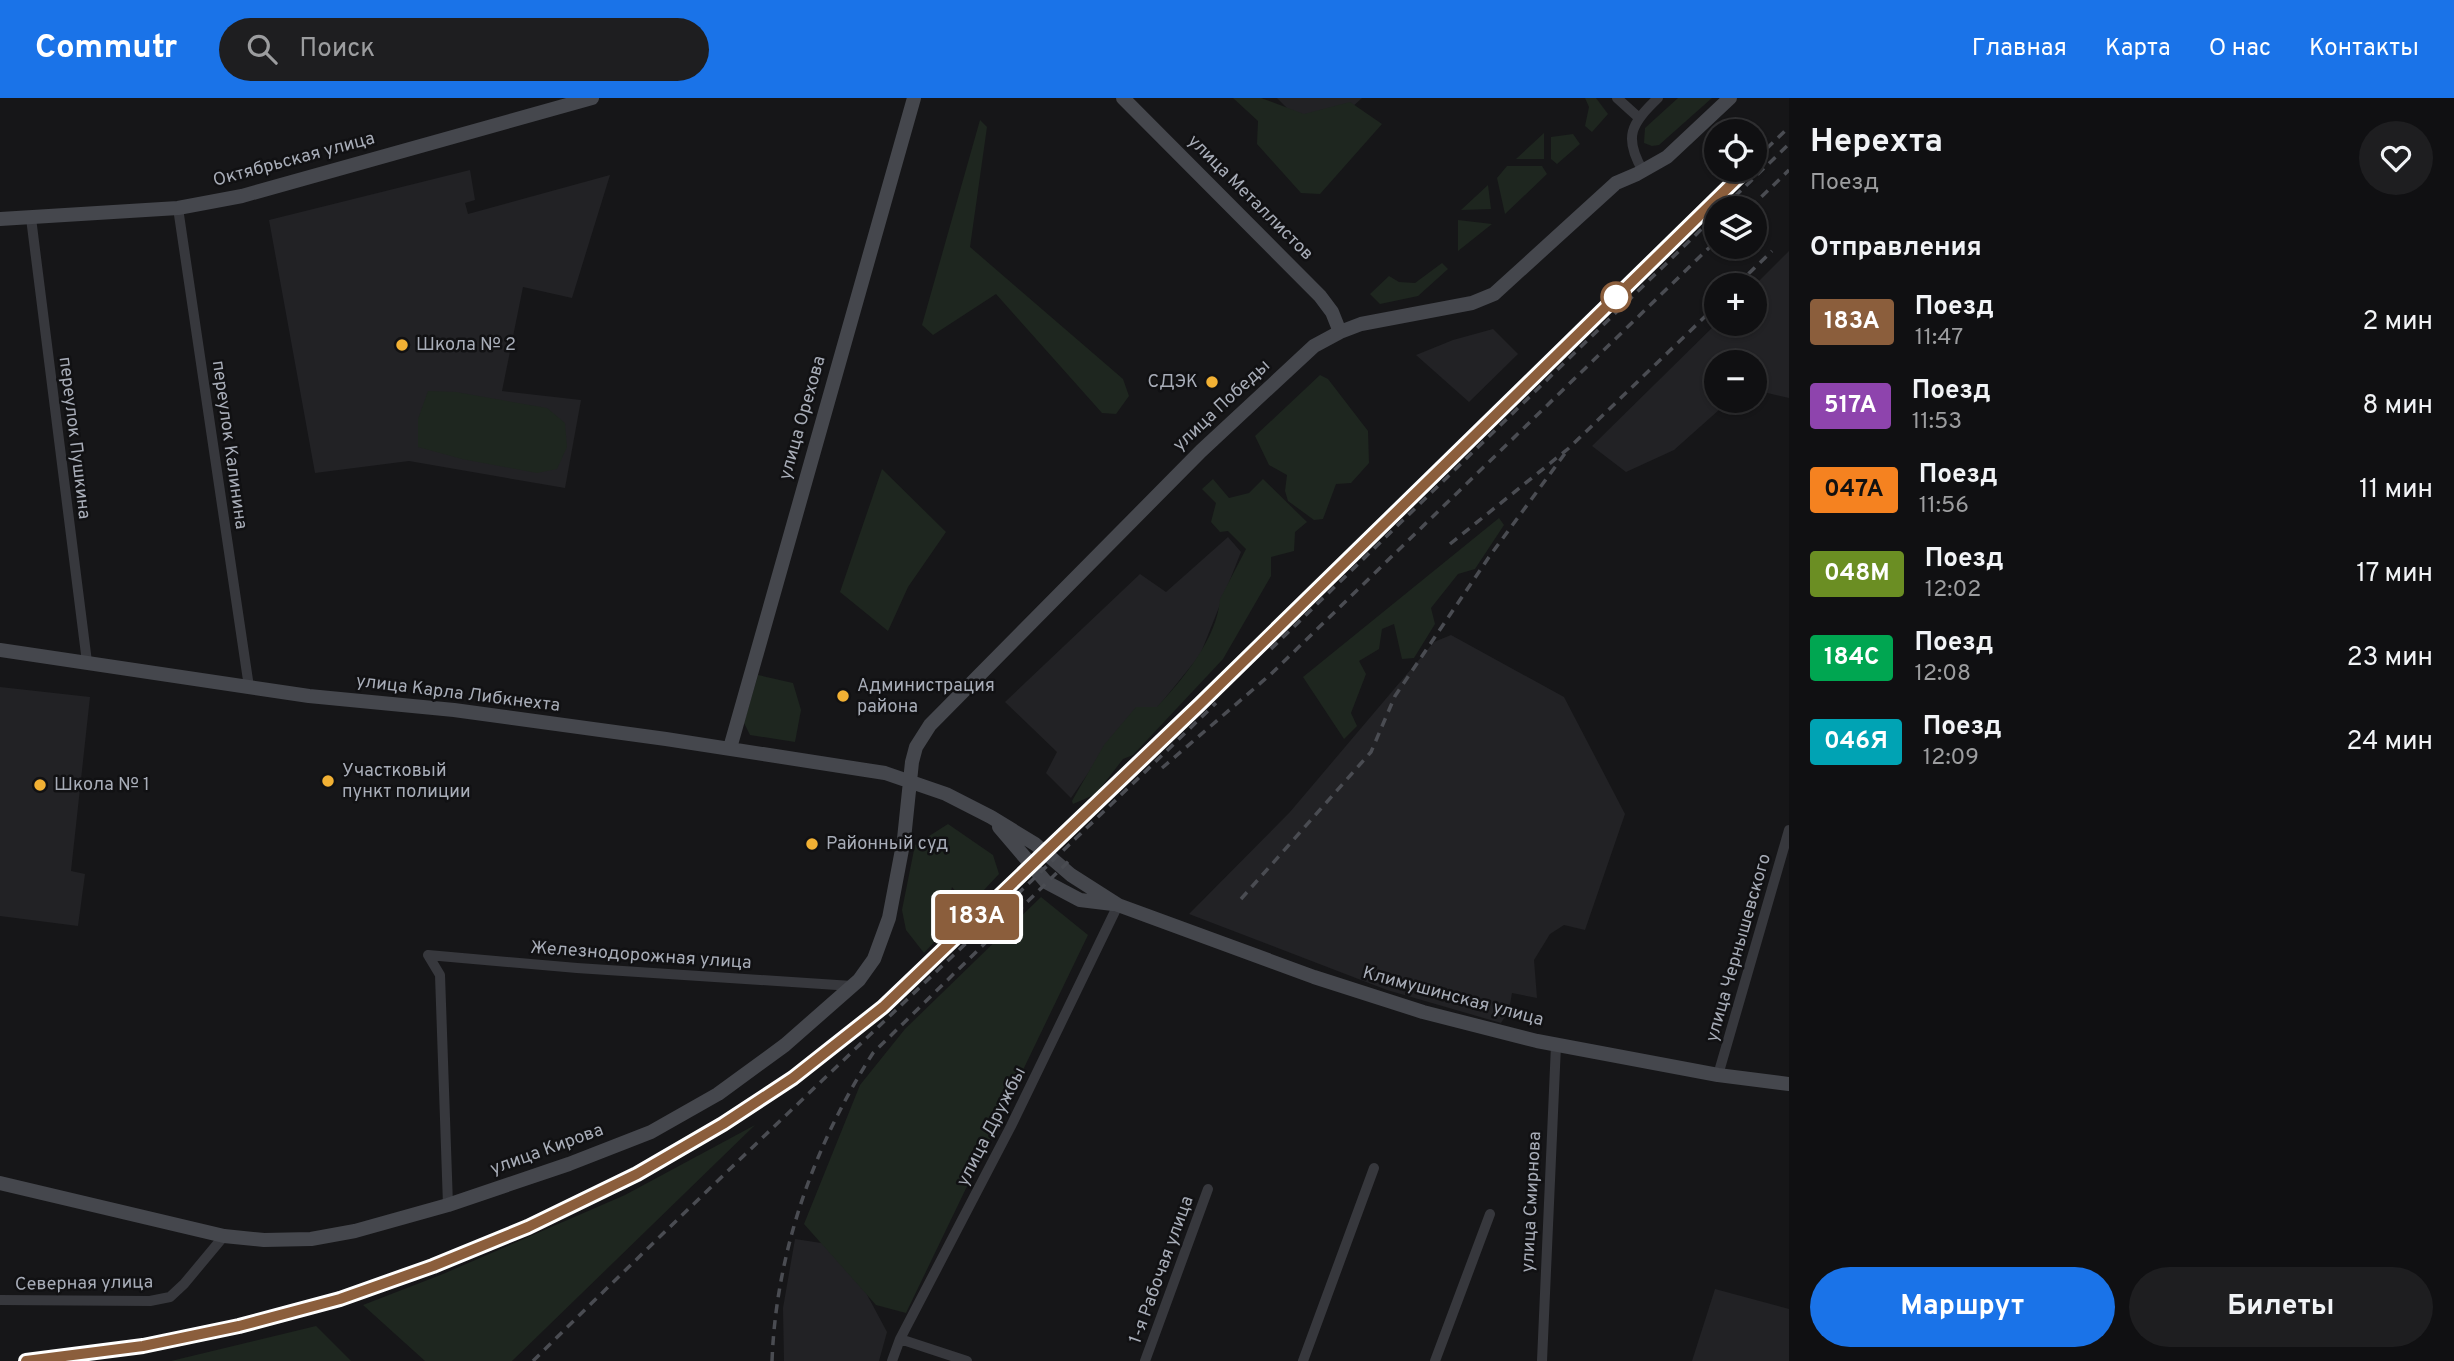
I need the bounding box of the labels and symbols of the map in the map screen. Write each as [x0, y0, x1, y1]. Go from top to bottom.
street label: Октябрьская улица [210, 127, 378, 193]
street label: улица Металлистов [1182, 130, 1318, 266]
unlabelled marker [1601, 282, 1631, 312]
place label: Школа № 2 [416, 334, 516, 357]
marker: Школа № 2 [394, 337, 410, 353]
street label: улица Орехова [774, 353, 832, 483]
street label: улица Победы [1169, 355, 1275, 457]
street label: переулок Пушкина [53, 356, 95, 520]
street label: переулок Калинина [206, 359, 252, 531]
place label: СДЭК [1147, 371, 1198, 394]
marker: СДЭК [1204, 374, 1220, 390]
street label: улица Карла Либкнехта [355, 670, 561, 718]
place label: Администрация района [857, 675, 995, 719]
marker: Администрация района [835, 688, 851, 704]
place label: Участковый пункт полиции [342, 760, 470, 804]
marker: Участковый пункт полиции [320, 773, 336, 789]
place label: Школа № 1 [54, 774, 150, 797]
marker: Школа № 1 [32, 777, 48, 793]
place label: Районный суд [826, 833, 948, 856]
marker: Районный суд [804, 836, 820, 852]
street label: улица Чернышевского [1701, 851, 1777, 1045]
line badge: 183А [928, 894, 1026, 940]
street label: Железнодорожная улица [530, 937, 752, 975]
street label: Климушинская улица [1360, 962, 1546, 1032]
street label: улица Дружбы [952, 1064, 1032, 1190]
street label: улица Кирова [487, 1119, 607, 1181]
street label: улица Смирнова [1517, 1131, 1547, 1273]
street label: 1-я Рабочая улица [1125, 1193, 1199, 1347]
street label: Северная улица [15, 1271, 153, 1297]

